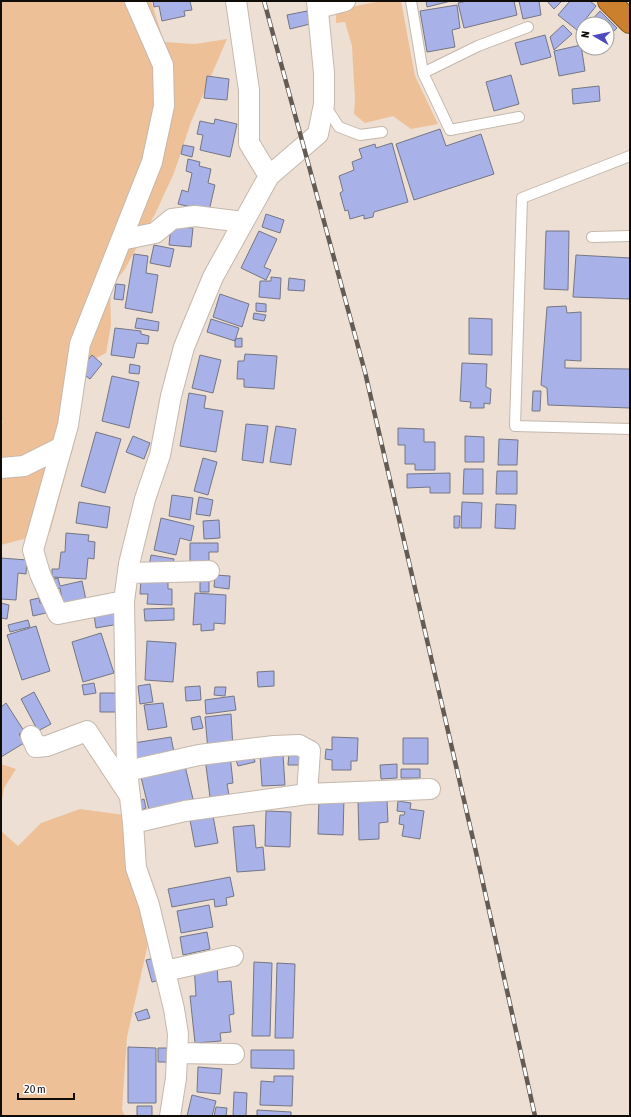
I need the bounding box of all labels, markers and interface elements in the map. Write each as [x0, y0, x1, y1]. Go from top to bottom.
north arrow [575, 16, 615, 56]
text: N [579, 30, 592, 39]
scale bar [18, 1075, 74, 1101]
text: 20 m [24, 1082, 46, 1096]

